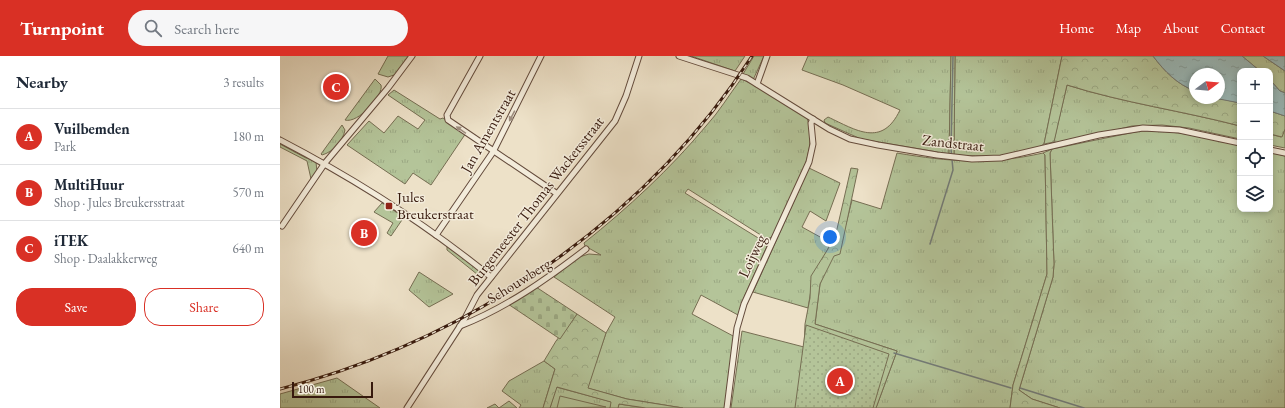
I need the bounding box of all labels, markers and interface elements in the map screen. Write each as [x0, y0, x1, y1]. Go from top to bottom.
search box [128, 10, 408, 46]
text: Turnpoint [20, 16, 104, 41]
icon: search [142, 17, 164, 39]
text: Search here [174, 19, 239, 38]
text: Home [1059, 19, 1094, 37]
text: Map [1116, 19, 1141, 37]
text: About [1163, 19, 1199, 37]
text: Contact [1221, 19, 1265, 37]
north arrow [1189, 68, 1225, 104]
map controls [1237, 68, 1273, 212]
button: + [1237, 68, 1273, 104]
text: Nearby [16, 71, 68, 93]
pin: C [323, 72, 349, 102]
text: 3 results [223, 74, 264, 91]
street label: Jan Amentstraat [455, 85, 519, 178]
button: − [1237, 104, 1273, 140]
one-way arrow [509, 111, 515, 122]
street label: Burgemeester Thomas Wackersstraat [464, 112, 608, 289]
text: Vuilbemden [54, 119, 130, 138]
one-way arrow [456, 126, 466, 134]
text: A [24, 128, 34, 145]
text: 180 m [233, 128, 264, 145]
street label: Zandstraat [921, 130, 985, 155]
text: Park [54, 138, 76, 155]
button: locate [1237, 140, 1273, 176]
text: MultiHuur [54, 175, 124, 194]
button: layers [1237, 176, 1273, 212]
text: B [25, 184, 33, 201]
text: 570 m [233, 184, 264, 201]
place label: Jules Breukerstraat [395, 187, 474, 223]
text: Shop · Jules Breukersstraat [54, 194, 185, 211]
marker: Jules Breukerstraat [384, 201, 394, 211]
pin: B [351, 218, 377, 248]
your location [820, 227, 840, 247]
text: iTEK [54, 231, 88, 250]
street label: Loijweg [733, 231, 770, 280]
text: C [24, 240, 34, 257]
text: 640 m [233, 240, 264, 257]
text: Shop · Daalakkerweg [54, 250, 157, 267]
street label: Schouwberg [483, 253, 554, 308]
button: Save [16, 288, 136, 326]
button: Share [144, 288, 264, 326]
pin: A [827, 366, 853, 396]
scale bar [292, 380, 373, 399]
text: 100 m [298, 382, 325, 396]

